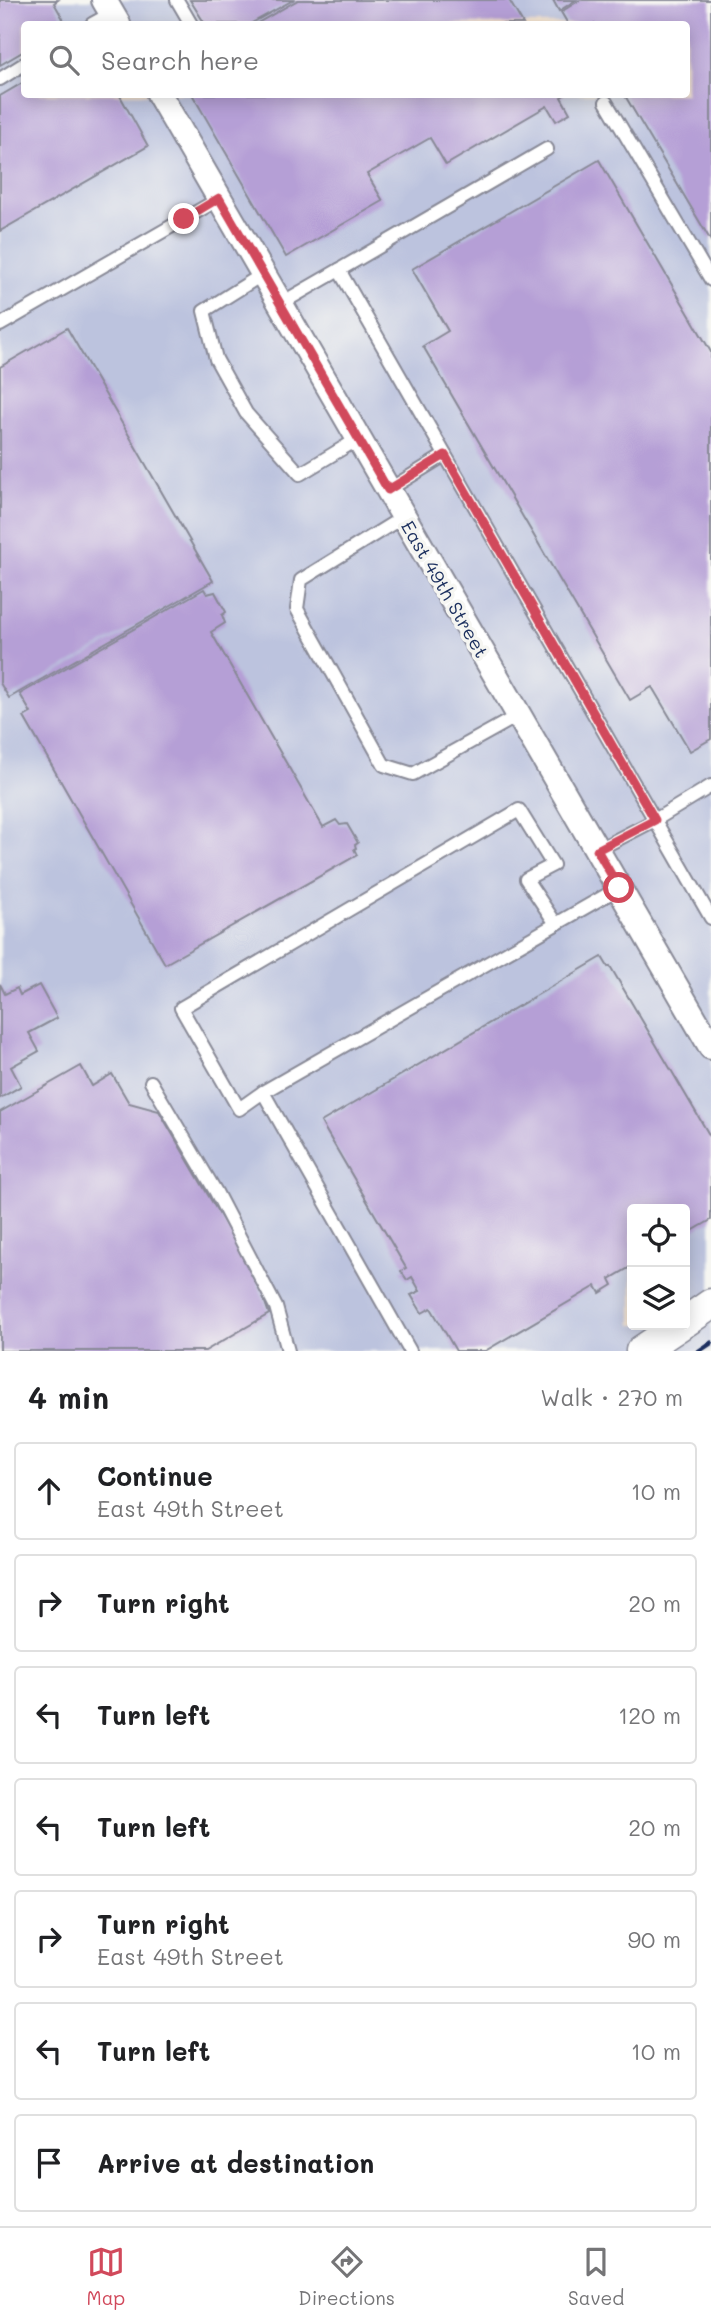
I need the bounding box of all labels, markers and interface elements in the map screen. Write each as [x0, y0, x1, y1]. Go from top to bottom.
search box [21, 21, 690, 98]
icon: search [45, 41, 83, 79]
text: Search here [101, 43, 259, 77]
route end [168, 203, 199, 234]
street label: East 49th Street [396, 516, 495, 662]
route start [603, 872, 634, 903]
map controls [627, 1204, 690, 1330]
button: locate [627, 1204, 690, 1267]
button: layers [627, 1267, 690, 1330]
text: 4 min [28, 1377, 109, 1417]
text: Walk · 270 m [540, 1382, 683, 1412]
text: Continue [97, 1459, 213, 1493]
icon: ahead [30, 1472, 68, 1510]
text: 10 m [631, 1476, 681, 1506]
text: East 49th Street [97, 1493, 284, 1523]
icon: right [30, 1584, 68, 1622]
text: Turn right [97, 1586, 230, 1620]
text: 20 m [628, 1588, 681, 1618]
icon: left [30, 1696, 68, 1734]
text: Turn left [97, 1698, 210, 1732]
text: 120 m [618, 1700, 681, 1730]
icon: left [30, 1808, 68, 1846]
text: Turn left [97, 1810, 210, 1844]
text: 20 m [628, 1812, 681, 1842]
text: Turn right [97, 1907, 230, 1941]
icon: right [30, 1920, 68, 1958]
text: 90 m [628, 1924, 681, 1954]
text: East 49th Street [97, 1941, 284, 1971]
icon: left [30, 2032, 68, 2070]
text: Turn left [97, 2034, 210, 2068]
text: 10 m [631, 2036, 681, 2066]
icon: arrive [30, 2144, 68, 2182]
text: Arrive at destination [97, 2146, 374, 2180]
tab: Map [87, 2243, 125, 2310]
tab: Directions [298, 2243, 395, 2310]
tab: Saved [568, 2243, 624, 2310]

